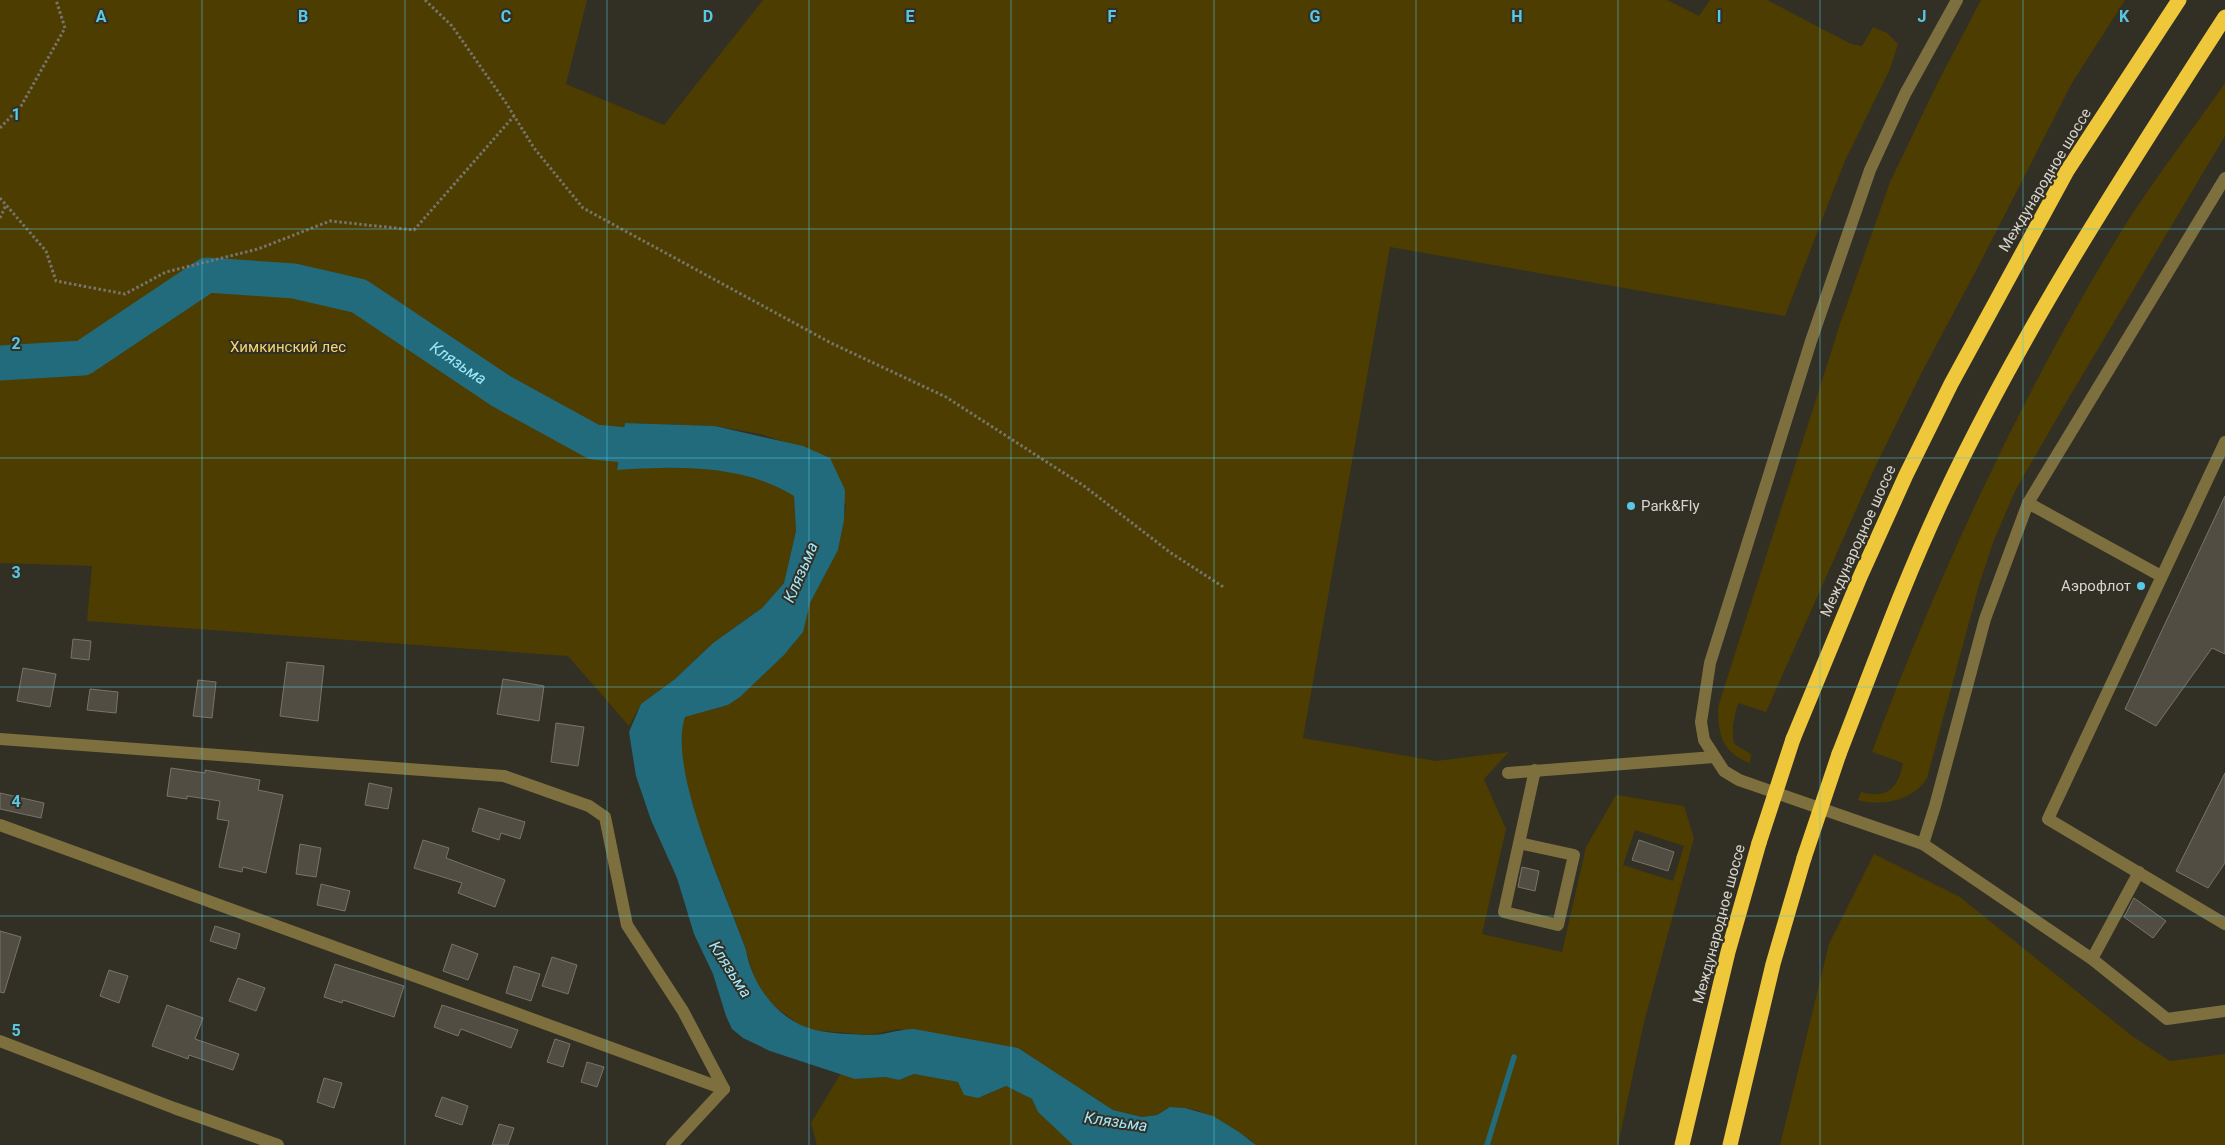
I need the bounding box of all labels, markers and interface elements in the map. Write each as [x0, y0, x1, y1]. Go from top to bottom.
text: A [96, 7, 107, 26]
text: B [298, 7, 308, 26]
text: C [501, 7, 511, 26]
text: D [703, 7, 713, 26]
text: E [906, 7, 915, 26]
text: F [1108, 7, 1117, 26]
text: G [1310, 7, 1321, 26]
text: H [1511, 7, 1523, 26]
text: I [1717, 7, 1721, 26]
text: J [1918, 7, 1926, 26]
text: K [2119, 7, 2130, 26]
text: 1 [11, 105, 21, 124]
street label: Международное шоссе [1995, 105, 2095, 255]
text: 2 [11, 334, 21, 353]
water label: Клязьма [426, 337, 490, 389]
park label: Химкинский лес [230, 338, 346, 356]
street label: Международное шоссе [1816, 462, 1900, 620]
place label: Park&Fly [1641, 497, 1700, 515]
marker: Park&Fly [1625, 500, 1637, 512]
water label: Клязьма [779, 539, 822, 605]
text: 3 [11, 563, 21, 582]
place label: Аэрофлот [2061, 577, 2131, 595]
marker: Аэрофлот [2135, 580, 2147, 592]
text: 4 [11, 792, 21, 811]
street label: Международное шоссе [1689, 842, 1749, 1006]
water label: Клязьма [705, 937, 756, 1001]
text: 5 [11, 1021, 21, 1040]
water label: Клязьма [1083, 1108, 1149, 1135]

